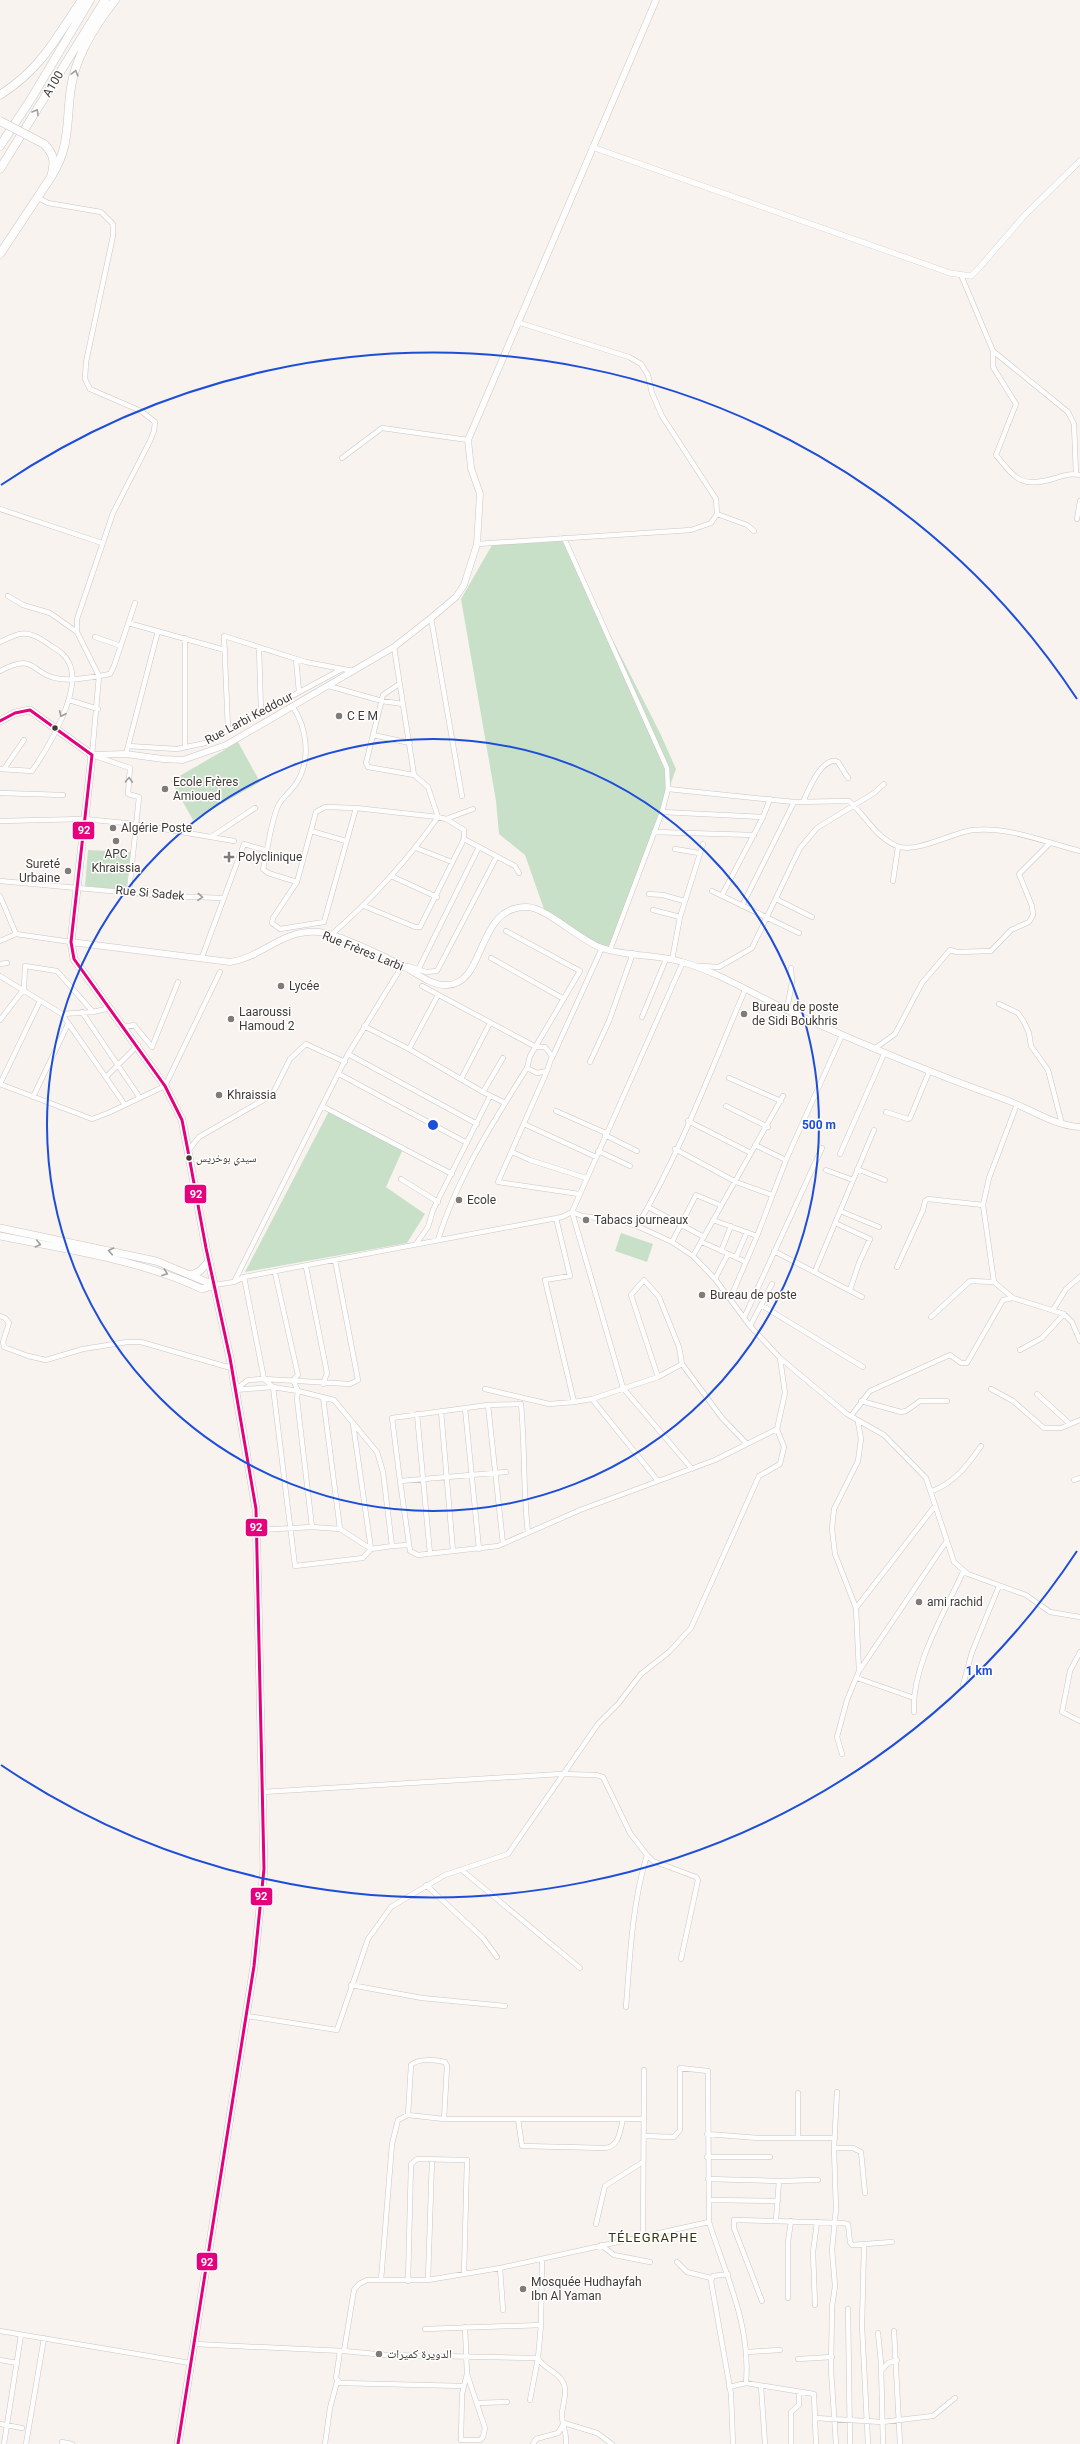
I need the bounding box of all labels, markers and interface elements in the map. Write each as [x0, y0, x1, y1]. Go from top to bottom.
street label: A100 [40, 68, 66, 100]
one-way arrow [70, 69, 79, 76]
one-way arrow [32, 109, 39, 116]
street label: Rue Larbi Keddour [203, 689, 295, 747]
place label: C E M [347, 709, 378, 723]
one-way arrow [59, 710, 67, 718]
marker: C E M [334, 711, 344, 721]
unlabelled marker [50, 723, 60, 733]
place label: Ecole Frères Amioued [173, 775, 238, 803]
one-way arrow [125, 777, 134, 783]
marker: Ecole Frères Amioued [160, 784, 170, 794]
line badge: 92 [72, 821, 95, 840]
place label: Algérie Poste [121, 821, 192, 835]
marker: Algérie Poste [108, 823, 118, 833]
text: 92 [78, 824, 90, 837]
marker: APC Khraissia [111, 836, 121, 846]
place label: APC Khraissia [91, 847, 141, 875]
place label: Polyclinique [238, 850, 302, 864]
marker: Polyclinique [223, 851, 235, 863]
place label: Sureté Urbaine [19, 857, 60, 885]
marker: Sureté Urbaine [63, 866, 73, 876]
street label: Rue Si Sadek [115, 883, 186, 903]
one-way arrow [197, 893, 203, 902]
street label: Rue Frères Larbi [320, 928, 406, 974]
place label: Lycée [289, 979, 319, 993]
marker: Lycée [276, 981, 286, 991]
place label: Bureau de poste de Sidi Boukhris [752, 1000, 839, 1028]
place label: Laaroussi Hamoud 2 [239, 1005, 295, 1033]
marker: Bureau de poste de Sidi Boukhris [739, 1009, 749, 1019]
marker: Laaroussi Hamoud 2 [226, 1014, 236, 1024]
place label: Khraissia [227, 1088, 276, 1102]
marker: Khraissia [214, 1090, 224, 1100]
centre of rings [426, 1118, 440, 1132]
text: 500 m [802, 1118, 836, 1132]
place label: سيدي بوخريس [196, 1152, 257, 1166]
marker: سيدي بوخريس [184, 1153, 194, 1163]
line badge: 92 [184, 1184, 207, 1204]
text: 92 [190, 1188, 202, 1201]
place label: Ecole [467, 1193, 496, 1207]
marker: Ecole [454, 1195, 464, 1205]
place label: Tabacs journeaux [594, 1213, 688, 1227]
marker: Tabacs journeaux [581, 1215, 591, 1225]
one-way arrow [35, 1239, 41, 1247]
one-way arrow [108, 1248, 114, 1256]
one-way arrow [161, 1268, 168, 1276]
place label: Bureau de poste [710, 1288, 797, 1302]
marker: Bureau de poste [697, 1290, 707, 1300]
line badge: 92 [245, 1518, 268, 1537]
text: 92 [250, 1521, 262, 1534]
place label: ami rachid [927, 1595, 983, 1609]
marker: ami rachid [914, 1597, 924, 1607]
text: 1 km [966, 1664, 992, 1678]
line badge: 92 [250, 1887, 273, 1906]
text: 92 [255, 1890, 267, 1903]
district label: TÉLEGRAPHE [608, 2230, 698, 2245]
line badge: 92 [196, 2252, 218, 2271]
text: 92 [201, 2256, 213, 2269]
place label: Mosquée Hudhayfah Ibn Al Yaman [531, 2275, 642, 2303]
marker: Mosquée Hudhayfah Ibn Al Yaman [518, 2284, 528, 2294]
place label: الدويرة كميرات [387, 2347, 452, 2361]
marker: الدويرة كميرات [374, 2349, 384, 2359]

